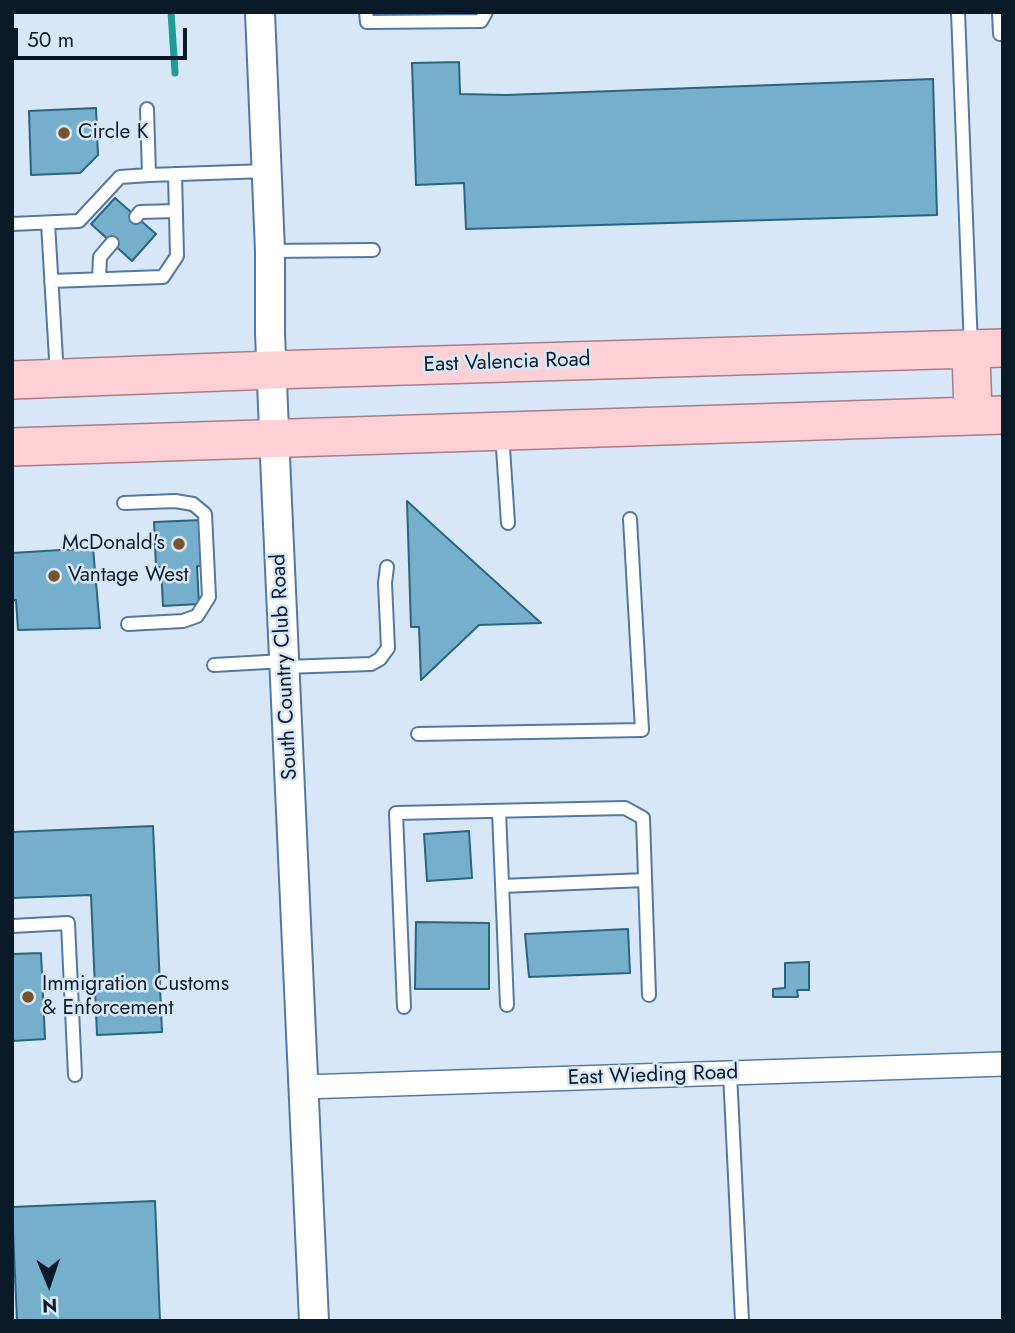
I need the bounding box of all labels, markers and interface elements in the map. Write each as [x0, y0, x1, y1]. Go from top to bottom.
scale bar [18, 14, 191, 58]
text: 50 m [27, 25, 74, 55]
place label: Circle K [78, 120, 149, 146]
marker: Circle K [56, 125, 72, 141]
street label: East Valencia Road [423, 347, 591, 379]
place label: McDonald's [62, 531, 165, 557]
marker: McDonald's [171, 536, 187, 552]
street label: South Country Club Road [266, 553, 304, 781]
place label: Vantage West [68, 563, 189, 589]
marker: Vantage West [46, 568, 62, 584]
place label: Immigration Customs & Enforcement [42, 972, 229, 1022]
marker: Immigration Customs & Enforcement [20, 989, 36, 1005]
street label: East Wieding Road [567, 1060, 739, 1092]
north arrow [14, 1249, 84, 1319]
text: N [42, 1292, 58, 1319]

